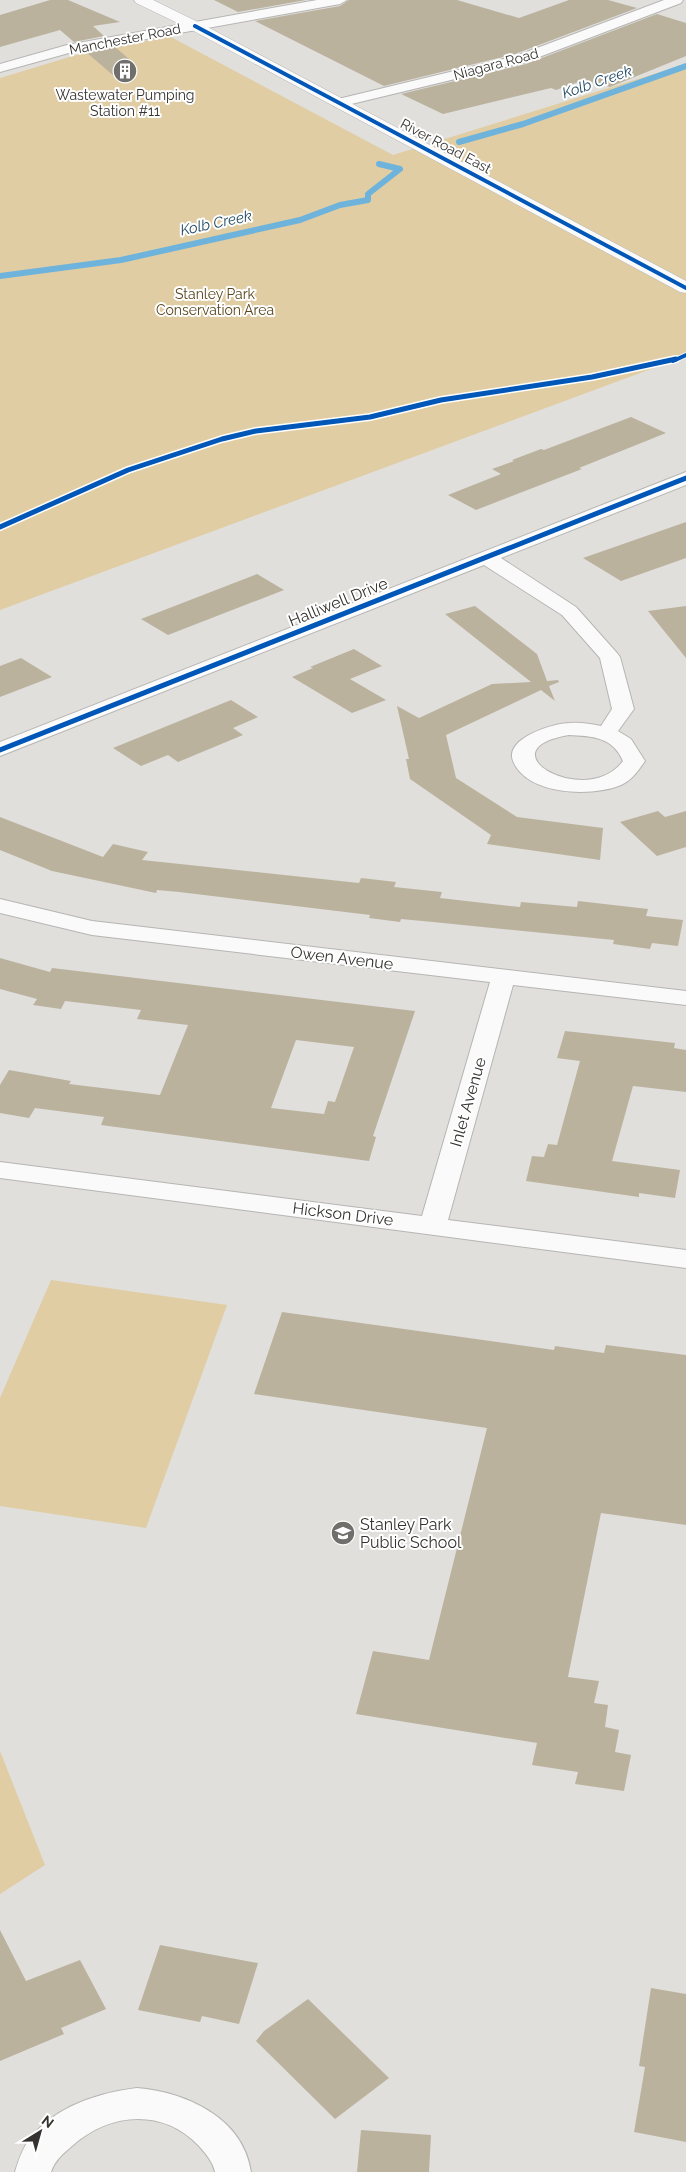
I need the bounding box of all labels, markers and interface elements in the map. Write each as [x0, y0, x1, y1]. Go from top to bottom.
street label: Manchester Road [68, 20, 182, 58]
street label: Niagara Road [452, 45, 540, 83]
building icon: Wastewater Pumping Station #11 [112, 58, 138, 84]
water label: Kolb Creek [560, 62, 634, 102]
place label: Wastewater Pumping Station #11 [56, 87, 195, 119]
street label: River Road East [398, 115, 494, 177]
water label: Kolb Creek [179, 207, 253, 239]
park label: Stanley Park Conservation Area [156, 286, 274, 318]
street label: Halliwell Drive [286, 573, 390, 631]
street label: Owen Avenue [290, 942, 394, 974]
street label: Inlet Avenue [446, 1055, 490, 1149]
street label: Hickson Drive [292, 1198, 394, 1230]
place label: Stanley Park Public School [360, 1515, 462, 1552]
school or university icon: Stanley Park Public School [330, 1520, 356, 1546]
north arrow [15, 2107, 65, 2157]
text: N [39, 2112, 57, 2131]

